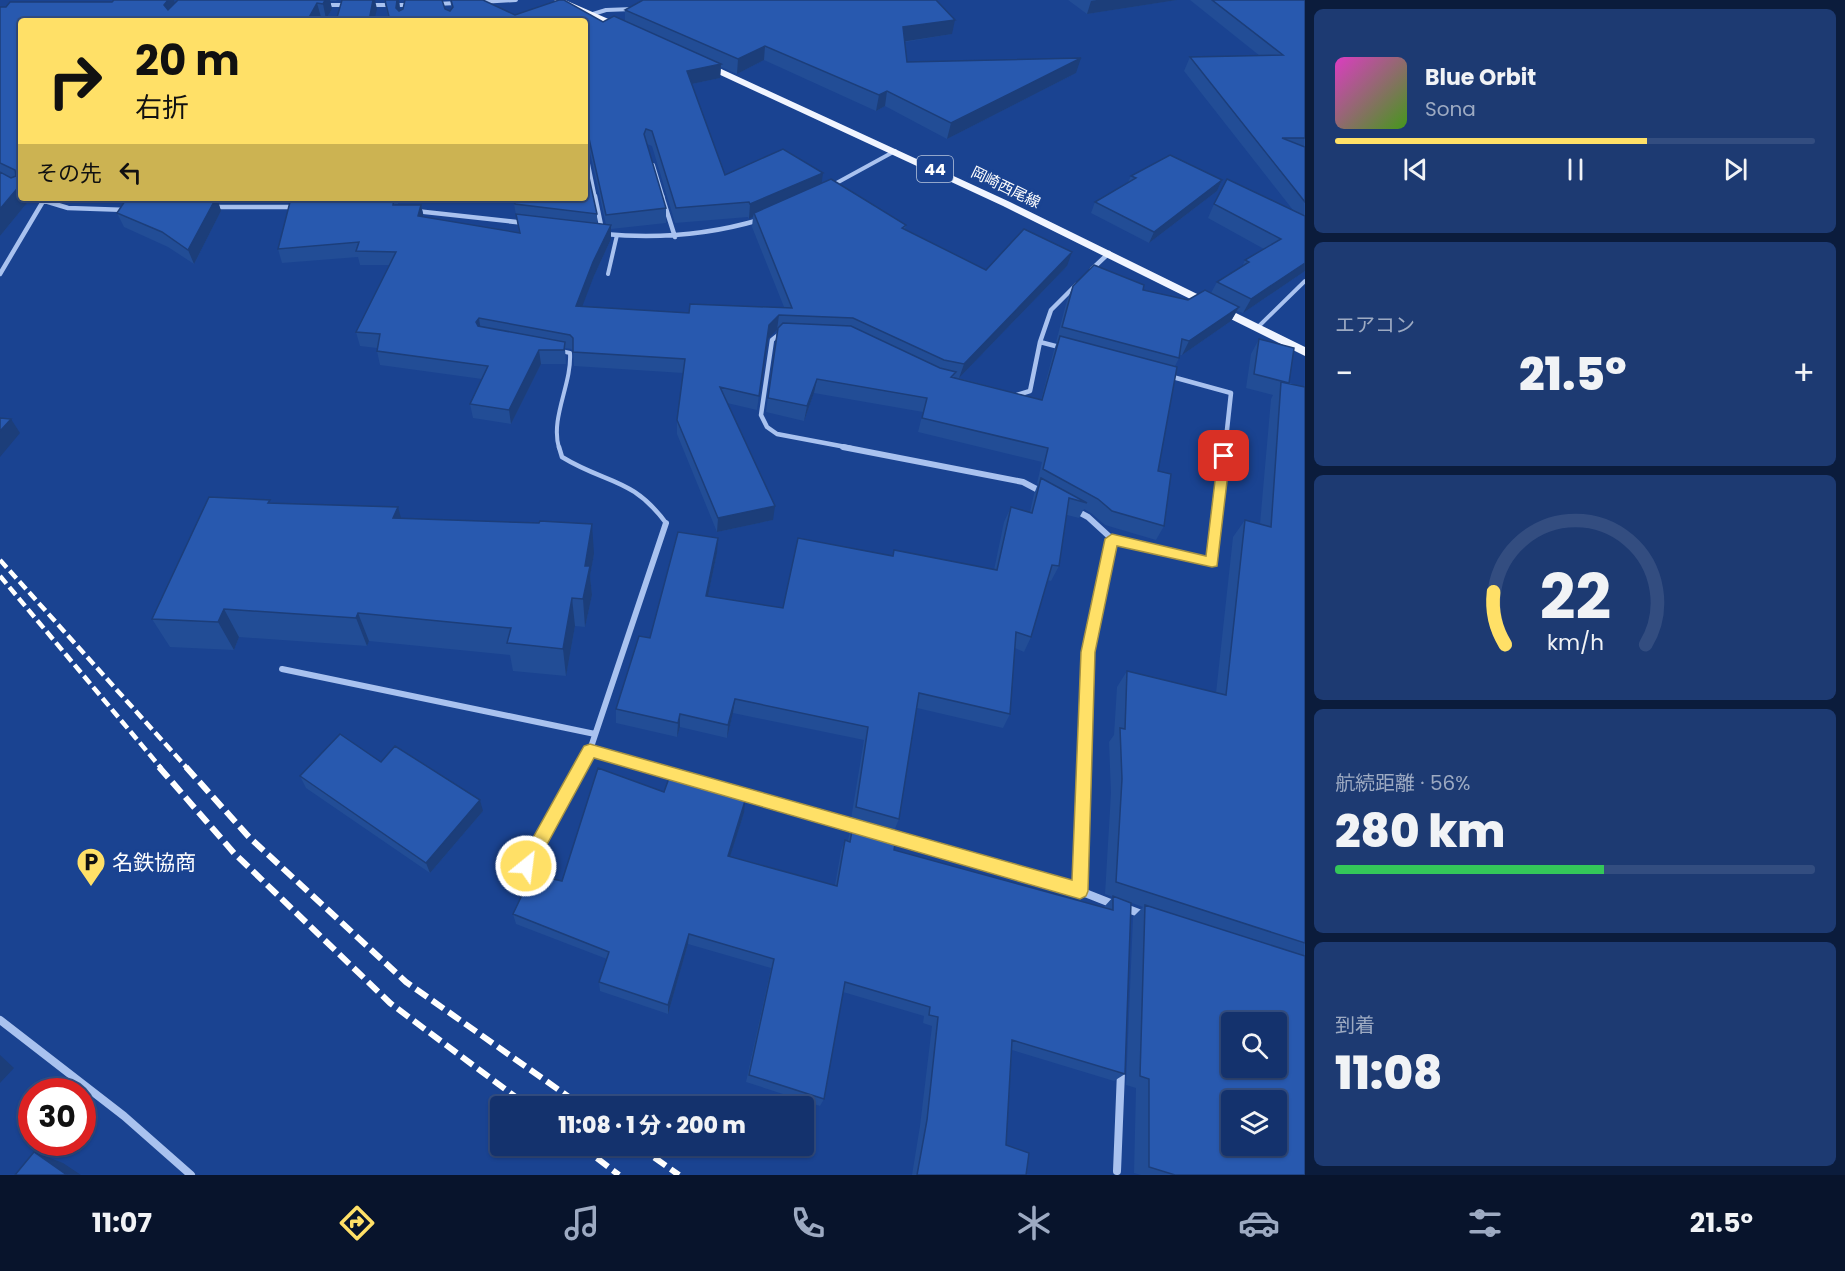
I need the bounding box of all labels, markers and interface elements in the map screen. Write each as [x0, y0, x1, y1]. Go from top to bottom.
text: 20 m [135, 31, 240, 90]
icon: right [36, 42, 114, 120]
text: Blue Orbit [1425, 62, 1536, 93]
text: 右折 [135, 89, 189, 126]
text: Sona [1425, 95, 1476, 123]
icon: previous [1399, 153, 1432, 186]
icon: pause [1559, 153, 1592, 186]
icon: next [1719, 153, 1752, 186]
icon: left [114, 156, 147, 189]
road number: 44 [917, 156, 953, 182]
text: その先 [36, 158, 102, 189]
street label: 岡崎西尾線 [968, 161, 1044, 213]
text: エアコン [1335, 311, 1415, 339]
text: 21.5° [1519, 343, 1627, 406]
text: − [1335, 350, 1353, 397]
text: + [1792, 350, 1815, 397]
pin [1198, 430, 1249, 481]
icon: arrive [1207, 439, 1240, 472]
text: 22 [1539, 553, 1611, 641]
text: km/h [1546, 627, 1604, 658]
text: 航続距離 · 56% [1335, 769, 1470, 797]
text: 280 km [1335, 800, 1505, 863]
position arrow [494, 834, 558, 898]
parking icon: 名鉄協商 [75, 846, 107, 888]
place label: 名鉄協商 [112, 848, 196, 877]
text: 到着 [1335, 1011, 1375, 1039]
map controls [1221, 1012, 1287, 1156]
button: search [1221, 1012, 1287, 1078]
text: 11:08 [1335, 1042, 1442, 1105]
speed limit sign: 30 [18, 1078, 96, 1156]
button: layers [1221, 1090, 1287, 1156]
text: 11:08 · 1 分 · 200 m [558, 1110, 746, 1141]
icon: directions [336, 1202, 378, 1244]
icon: music [561, 1202, 603, 1244]
icon: phone [787, 1202, 829, 1244]
icon: climate [1013, 1202, 1055, 1244]
icon: car [1238, 1202, 1280, 1244]
icon: filters [1464, 1202, 1506, 1244]
text: 11:07 [92, 1204, 152, 1241]
text: 21.5° [1690, 1204, 1753, 1241]

